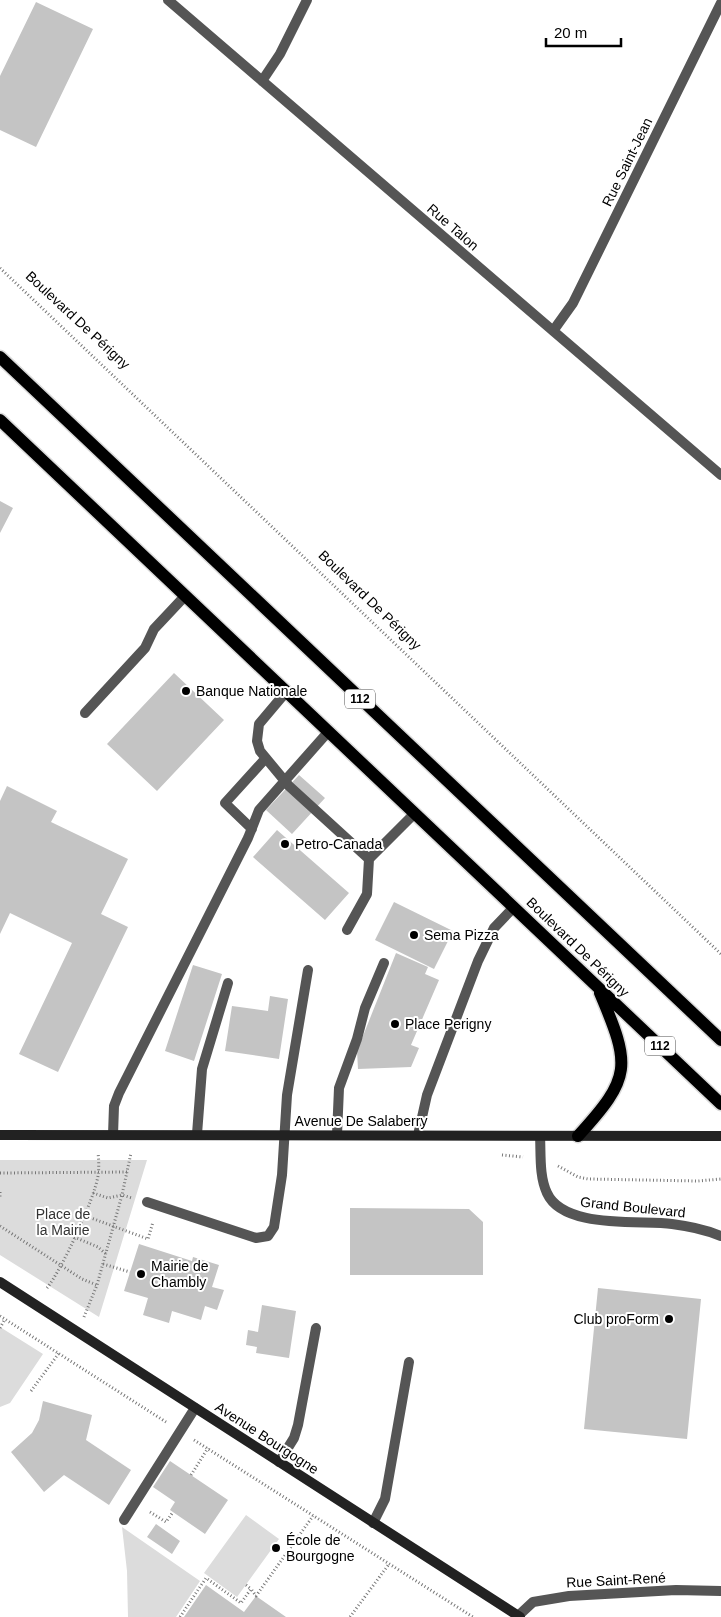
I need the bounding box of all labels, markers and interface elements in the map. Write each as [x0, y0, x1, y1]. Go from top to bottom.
scale bar [546, 15, 621, 47]
text: 20 m [554, 24, 587, 41]
street label: Rue Saint-Jean [599, 115, 655, 209]
street label: Rue Talon [424, 200, 482, 254]
street label: Boulevard De Périgny [23, 268, 133, 372]
street label: Boulevard De Périgny [315, 547, 425, 653]
place label: Banque Nationale [196, 683, 308, 699]
marker: Banque Nationale [180, 685, 192, 697]
road number: 112 [345, 690, 375, 709]
place label: Petro-Canada [295, 836, 382, 852]
marker: Petro-Canada [279, 838, 291, 850]
street label: Boulevard De Périgny [523, 894, 633, 1000]
place label: Sema Pizza [424, 927, 499, 943]
marker: Sema Pizza [408, 929, 420, 941]
place label: Place Perigny [405, 1016, 491, 1032]
marker: Place Perigny [389, 1018, 401, 1030]
road number: 112 [645, 1036, 675, 1056]
street label: Avenue De Salaberry [295, 1113, 427, 1129]
street label: Grand Boulevard [580, 1194, 686, 1220]
park label: Place de la Mairie [36, 1206, 90, 1238]
place label: Mairie de Chambly [151, 1258, 209, 1290]
marker: Mairie de Chambly [135, 1268, 147, 1280]
place label: Club proForm [573, 1311, 659, 1327]
marker: Club proForm [663, 1313, 675, 1325]
street label: Avenue Bourgogne [212, 1399, 322, 1477]
place label: École de Bourgogne [286, 1532, 355, 1564]
marker: École de Bourgogne [270, 1542, 282, 1554]
street label: Rue Saint-René [566, 1569, 666, 1591]

